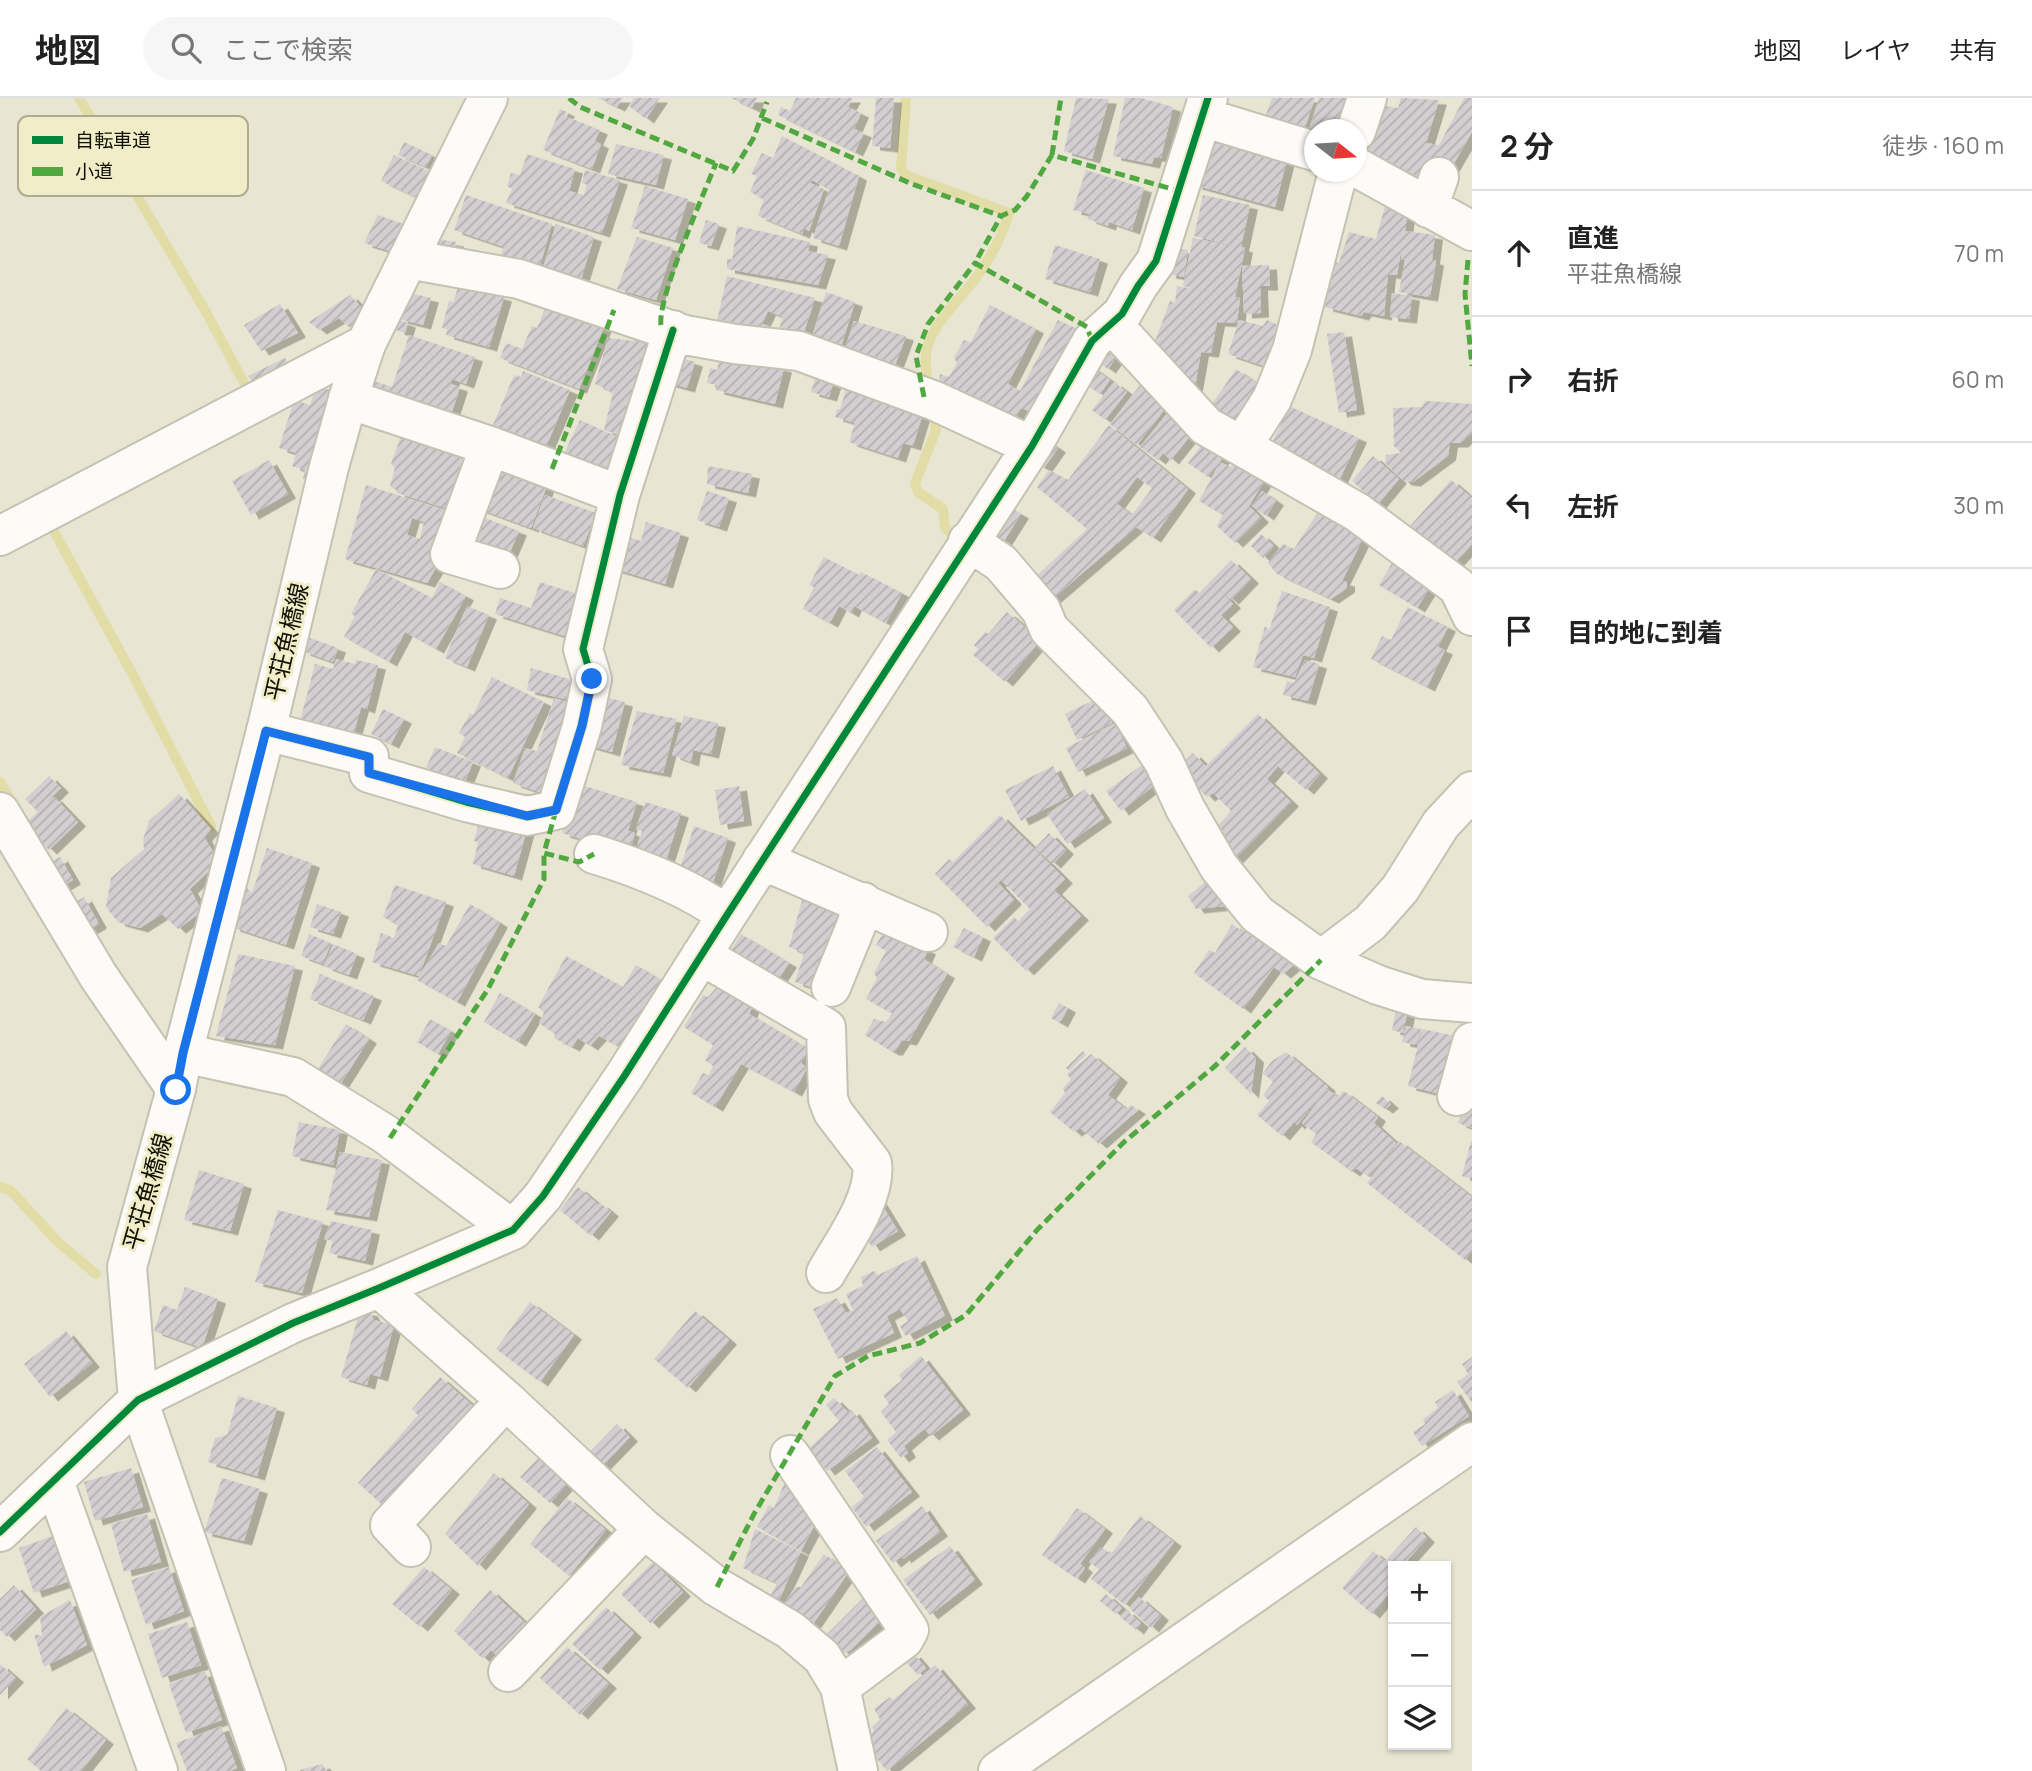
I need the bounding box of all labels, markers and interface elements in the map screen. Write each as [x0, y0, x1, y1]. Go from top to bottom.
search box [143, 17, 633, 80]
text: 地図 [35, 27, 101, 72]
icon: search [167, 29, 205, 67]
text: ここで検索 [223, 31, 353, 67]
text: 地図 [1754, 33, 1802, 66]
text: レイヤ [1840, 33, 1911, 66]
text: 共有 [1949, 33, 1997, 66]
legend [18, 116, 248, 196]
north arrow [1304, 119, 1367, 182]
text: 2 分 [1500, 125, 1554, 166]
text: 自転車道 [75, 127, 151, 153]
text: 徒歩 · 160 m [1882, 129, 2004, 161]
text: 小道 [75, 158, 113, 184]
text: 直進 [1567, 219, 1619, 255]
icon: ahead [1500, 234, 1538, 272]
text: 70 m [1954, 237, 2004, 269]
text: 平荘魚橋線 [1567, 257, 1682, 289]
icon: right [1500, 360, 1538, 398]
text: 右折 [1567, 362, 1619, 398]
text: 60 m [1952, 363, 2004, 395]
icon: left [1500, 486, 1538, 524]
text: 左折 [1567, 488, 1619, 524]
text: 30 m [1953, 489, 2004, 521]
street label: 平荘魚橋線 [256, 579, 315, 704]
icon: arrive [1500, 612, 1538, 650]
text: 目的地に到着 [1567, 614, 1723, 650]
route end [576, 663, 607, 694]
route start [160, 1074, 191, 1105]
street label: 平荘魚橋線 [114, 1129, 179, 1254]
map controls [1388, 1561, 1451, 1750]
button: + [1388, 1561, 1451, 1624]
button: − [1388, 1624, 1451, 1687]
button: layers [1388, 1687, 1451, 1750]

